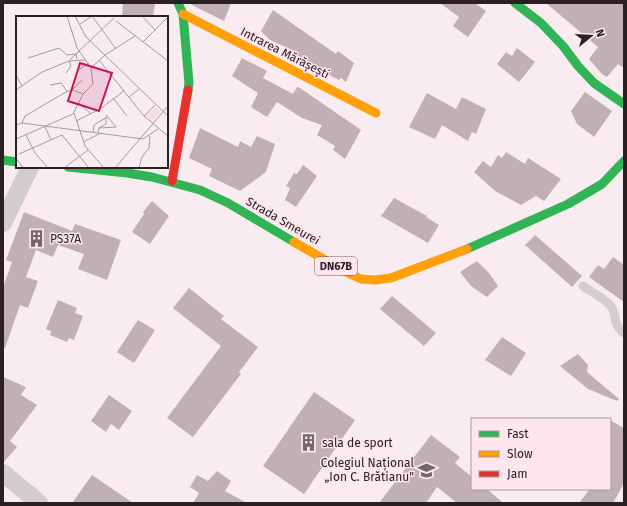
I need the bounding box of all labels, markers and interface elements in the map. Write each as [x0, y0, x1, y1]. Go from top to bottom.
inset map [16, 16, 168, 168]
north arrow [571, 16, 611, 56]
street label: Intrarea Mărășești [238, 25, 332, 82]
text: N [593, 28, 607, 39]
street label: Strada Smeurei [244, 194, 322, 248]
building icon: PS37A [27, 229, 47, 249]
place label: PS37A [50, 232, 81, 246]
road number: DN67B [315, 257, 357, 275]
legend [471, 418, 611, 490]
text: Fast [507, 427, 529, 441]
building icon: sala de sport [299, 433, 319, 453]
place label: sala de sport [322, 436, 393, 450]
text: Slow [507, 447, 533, 461]
place label: Colegiul Național „Ion C. Brătianu" [321, 456, 414, 484]
school or university icon: Colegiul Național „Ion C. Brătianu" [417, 460, 437, 480]
text: Jam [507, 467, 527, 481]

